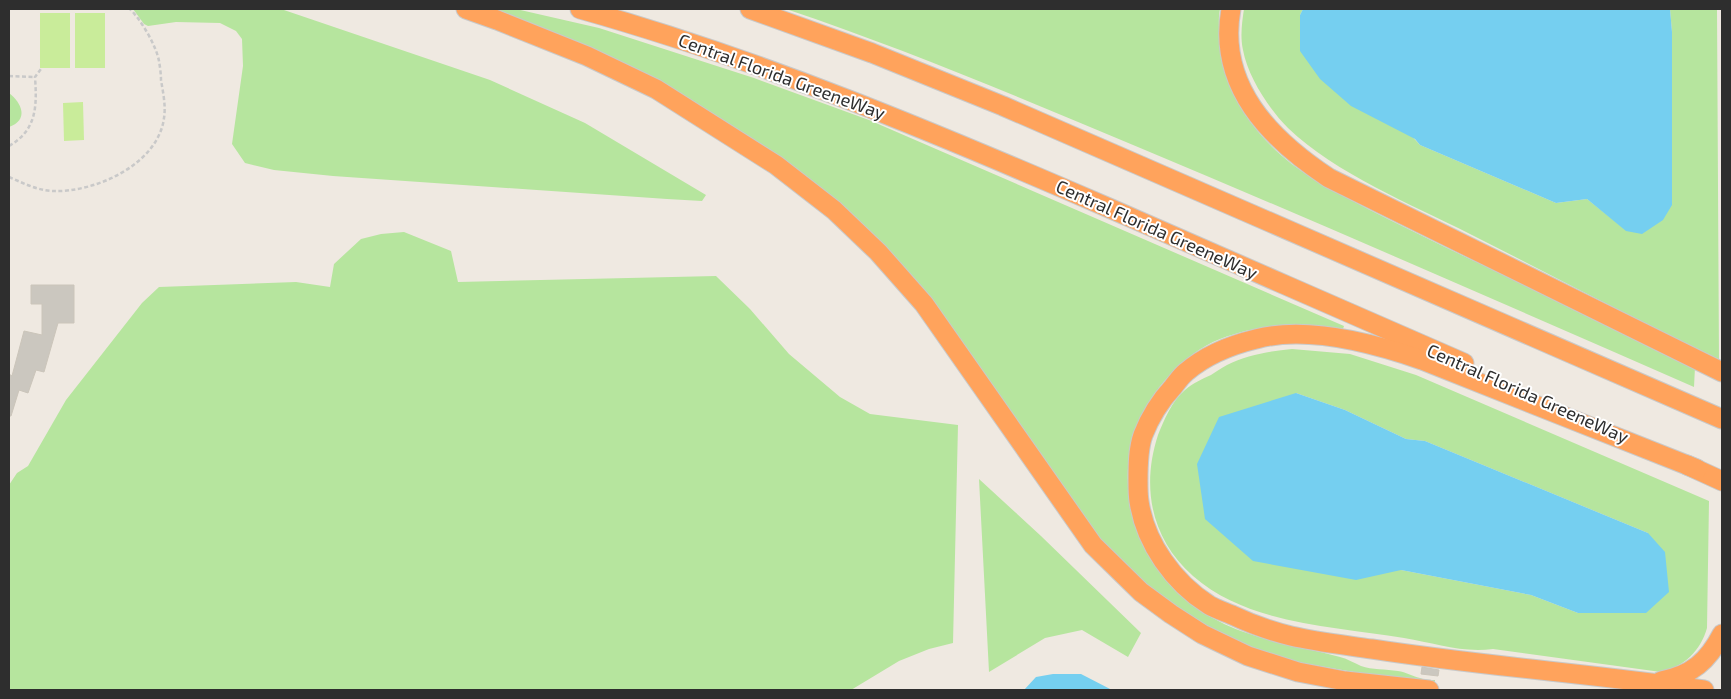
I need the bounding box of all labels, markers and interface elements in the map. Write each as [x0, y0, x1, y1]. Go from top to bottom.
street label: Central Florida GreeneWay [676, 28, 889, 124]
street label: Central Florida GreeneWay [1053, 175, 1262, 284]
street label: Central Florida GreeneWay [1424, 339, 1633, 448]

